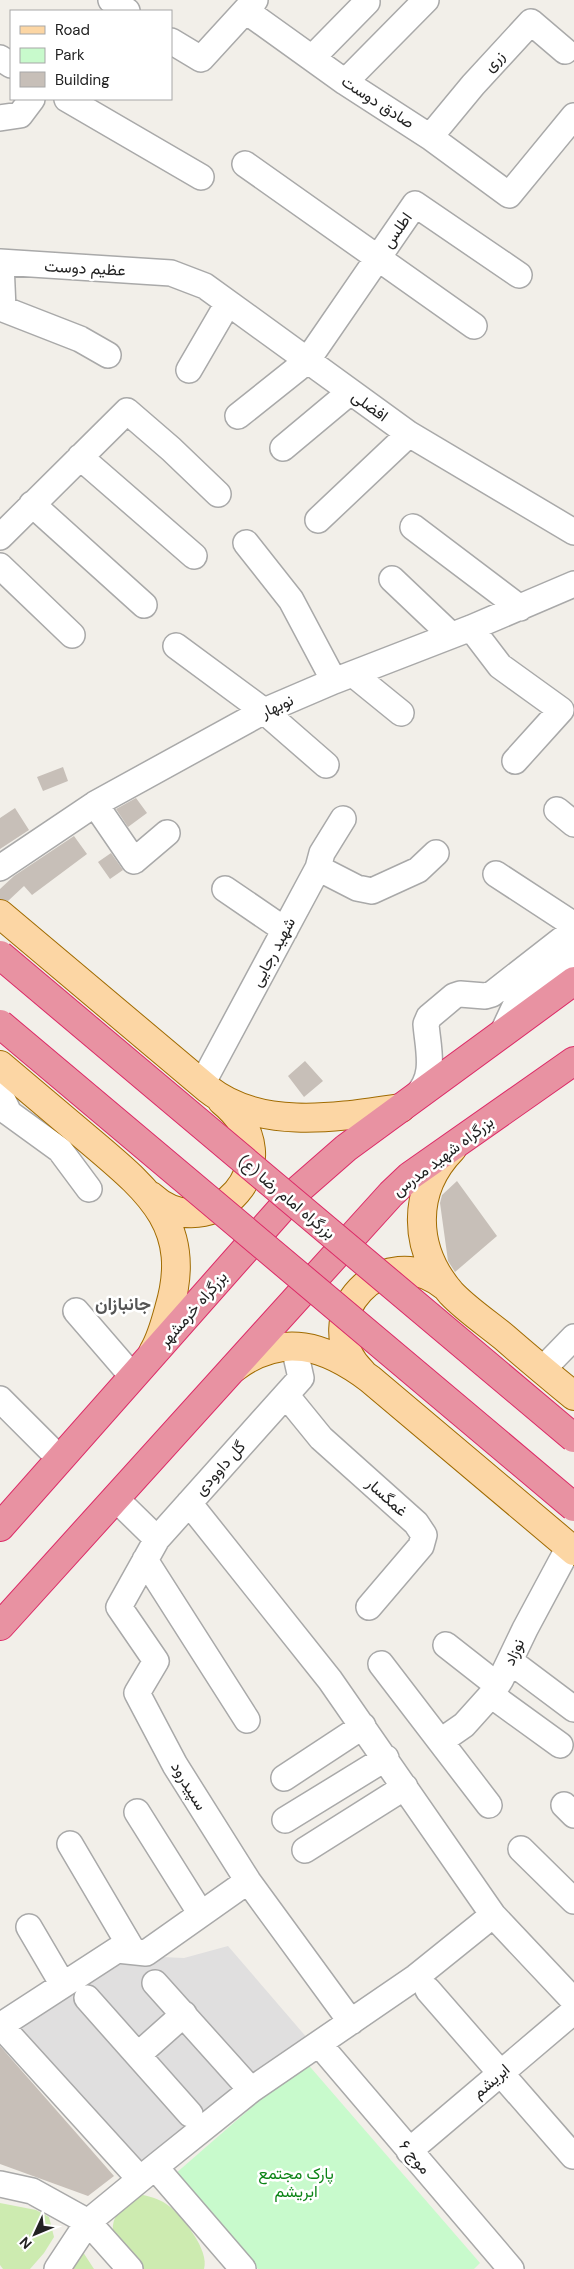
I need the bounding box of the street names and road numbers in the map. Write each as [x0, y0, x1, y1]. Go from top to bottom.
street label: زری [479, 46, 509, 76]
street label: صادق دوست [338, 71, 418, 133]
street label: اطلس [377, 208, 417, 252]
street label: عظیم دوست [44, 255, 126, 281]
street label: افضلی [348, 386, 392, 426]
street label: نوبهار [256, 689, 297, 723]
street label: شهید رجایی [246, 914, 300, 990]
street label: بزرگراه شهید مدرس [388, 1111, 498, 1201]
street label: بزرگراه امام رضا (ع) [234, 1150, 340, 1244]
street label: بزرگراه خرمشهر [154, 1267, 232, 1352]
street label: گل داوودی [190, 1436, 250, 1500]
street label: غمگسار [361, 1472, 412, 1521]
street label: نوزاد [499, 1635, 529, 1669]
street label: سپیدرود [165, 1758, 212, 1815]
street label: ابریشم [468, 2059, 514, 2103]
street label: موج ۶ [394, 2136, 435, 2179]

